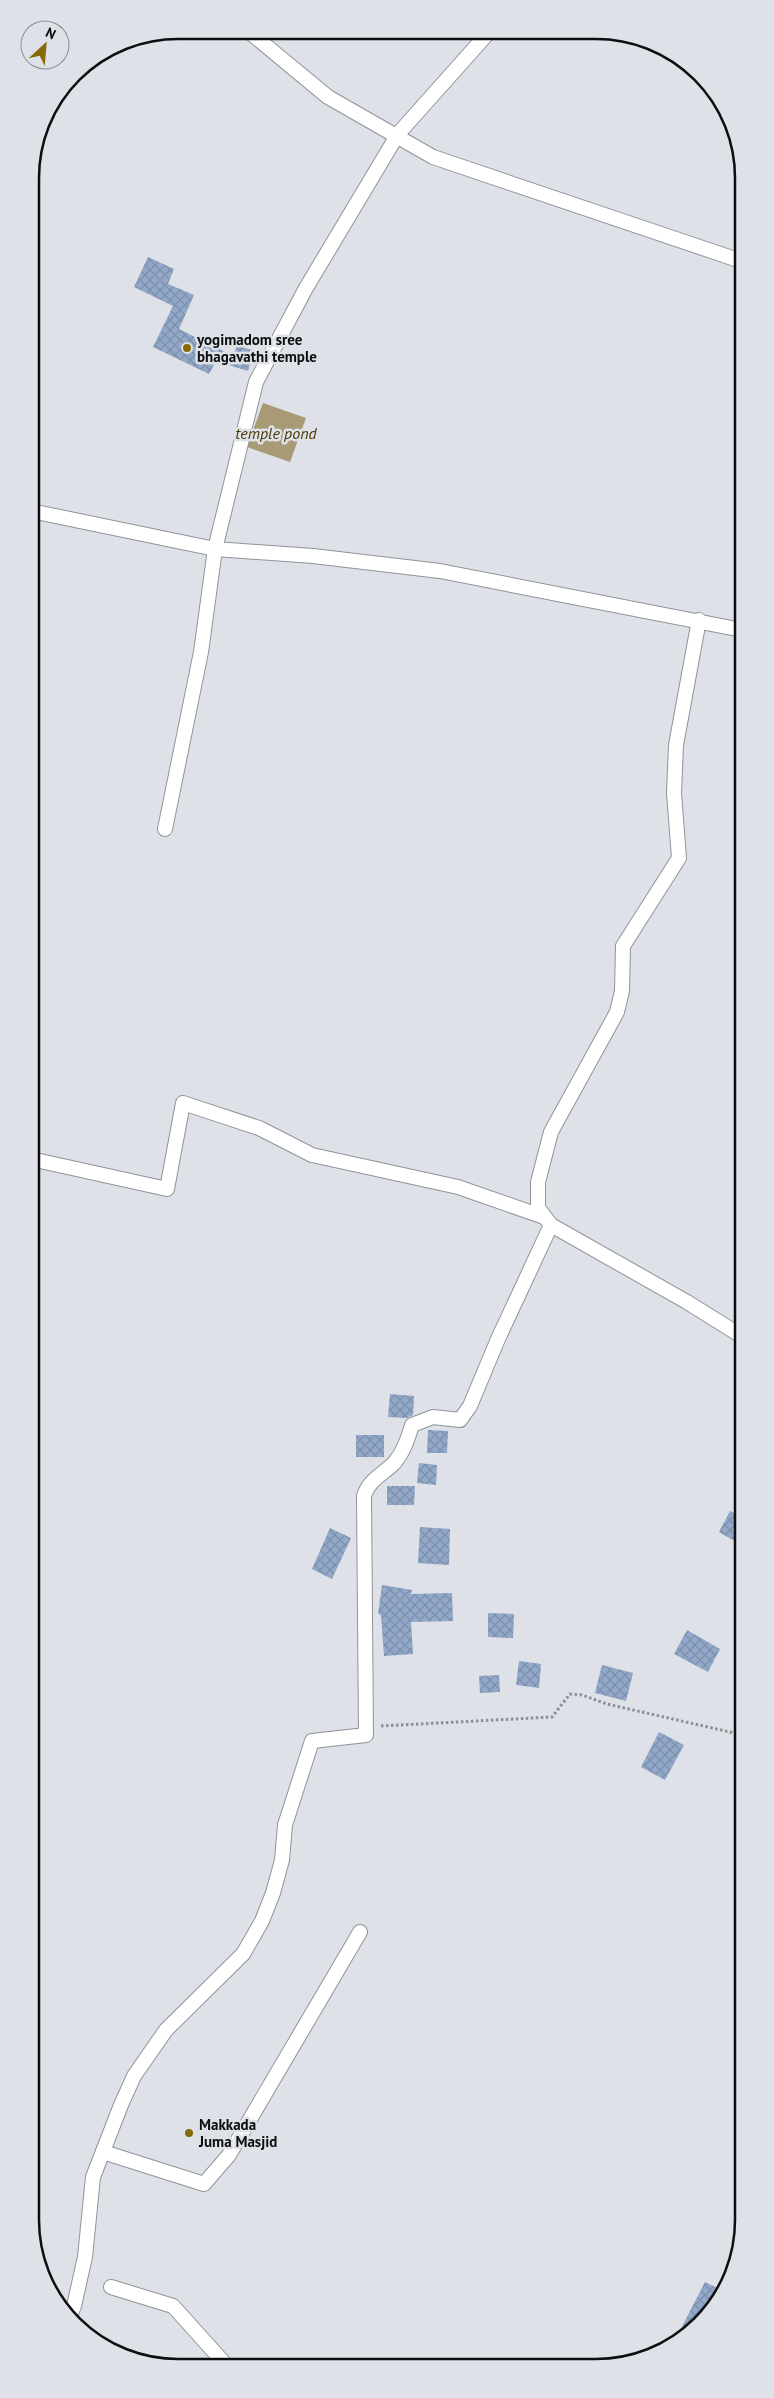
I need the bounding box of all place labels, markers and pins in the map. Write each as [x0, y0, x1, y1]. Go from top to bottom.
place label: yogimadom sree bhagavathi temple [196, 330, 317, 366]
marker: yogimadom sree bhagavathi temple [181, 342, 193, 354]
place label: Makkada Juma Masjid [198, 2115, 277, 2151]
marker: Makkada Juma Masjid [183, 2127, 195, 2139]

